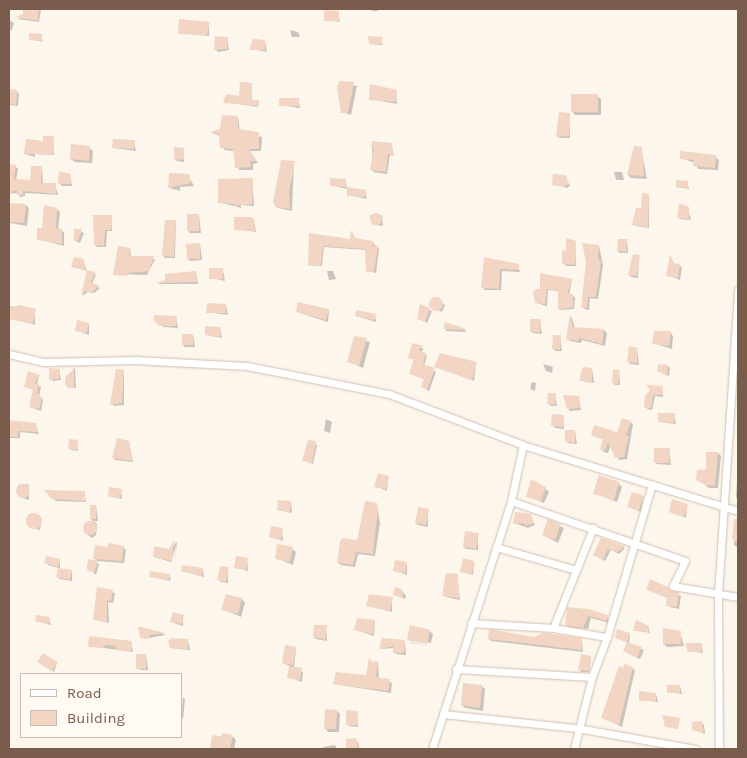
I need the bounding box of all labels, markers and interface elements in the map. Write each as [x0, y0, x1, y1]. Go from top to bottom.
legend [20, 673, 182, 738]
text: Road [67, 684, 102, 702]
text: Building [67, 709, 125, 727]

